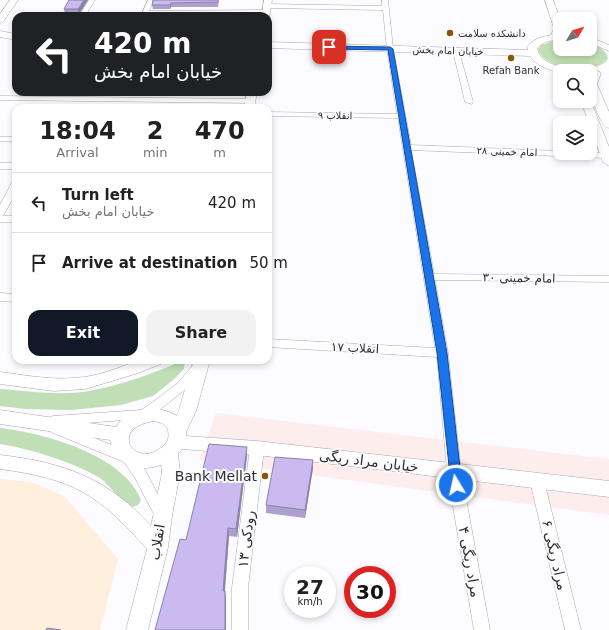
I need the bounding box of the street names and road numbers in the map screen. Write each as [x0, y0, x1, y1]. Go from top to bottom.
street label: خیابان امام بخش [412, 44, 484, 57]
street label: انقلاب ۹ [318, 110, 352, 121]
street label: امام خمینی ۲۸ [476, 145, 538, 158]
street label: امام خمینی ۳۰ [482, 270, 556, 286]
street label: انقلاب ۱۷ [331, 340, 379, 356]
street label: خیابان مراد ریگی [318, 447, 420, 476]
street label: رودکی ۱۳ [235, 509, 258, 569]
street label: مراد ریگی ۶ [538, 518, 571, 592]
street label: انقلاب [146, 523, 168, 561]
street label: مراد ریگی ۴ [455, 525, 484, 599]

